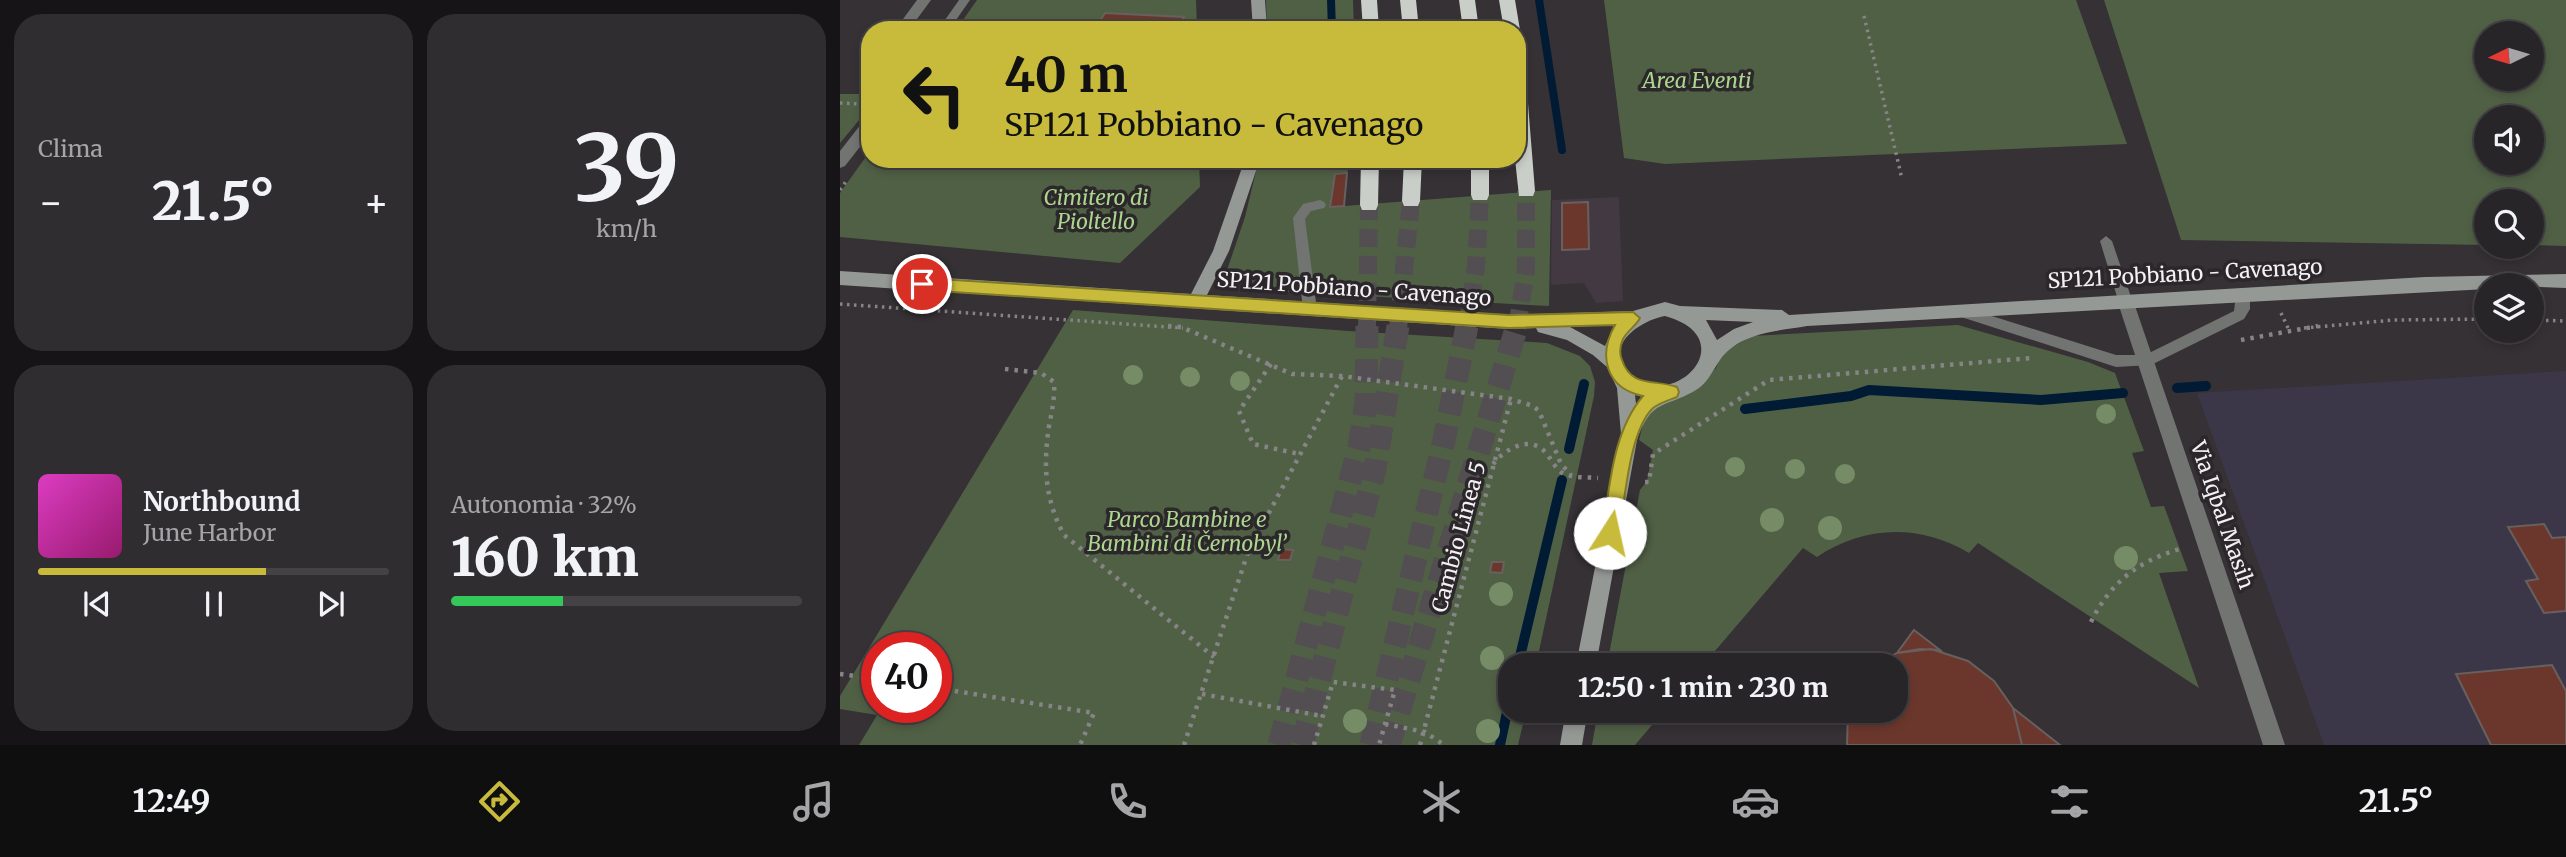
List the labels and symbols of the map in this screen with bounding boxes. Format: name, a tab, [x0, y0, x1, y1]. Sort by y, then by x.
north arrow	[2474, 21, 2544, 91]
park label: Area Eventi	[1641, 67, 1751, 94]
park label: Cimitero di Pioltello	[1043, 184, 1149, 235]
street label: SP121 Pobbiano - Cavenago	[2047, 253, 2323, 294]
pin	[892, 254, 952, 314]
street label: SP121 Pobbiano - Cavenago	[1216, 265, 1492, 312]
street label: Via Iqbal Masih	[2184, 436, 2260, 592]
street label: Cambio Linea 5	[1425, 458, 1492, 615]
position arrow	[1573, 496, 1647, 570]
park label: Parco Bambine e Bambini di Černobyl’	[1087, 506, 1288, 557]
speed limit sign: 40	[861, 632, 952, 723]

